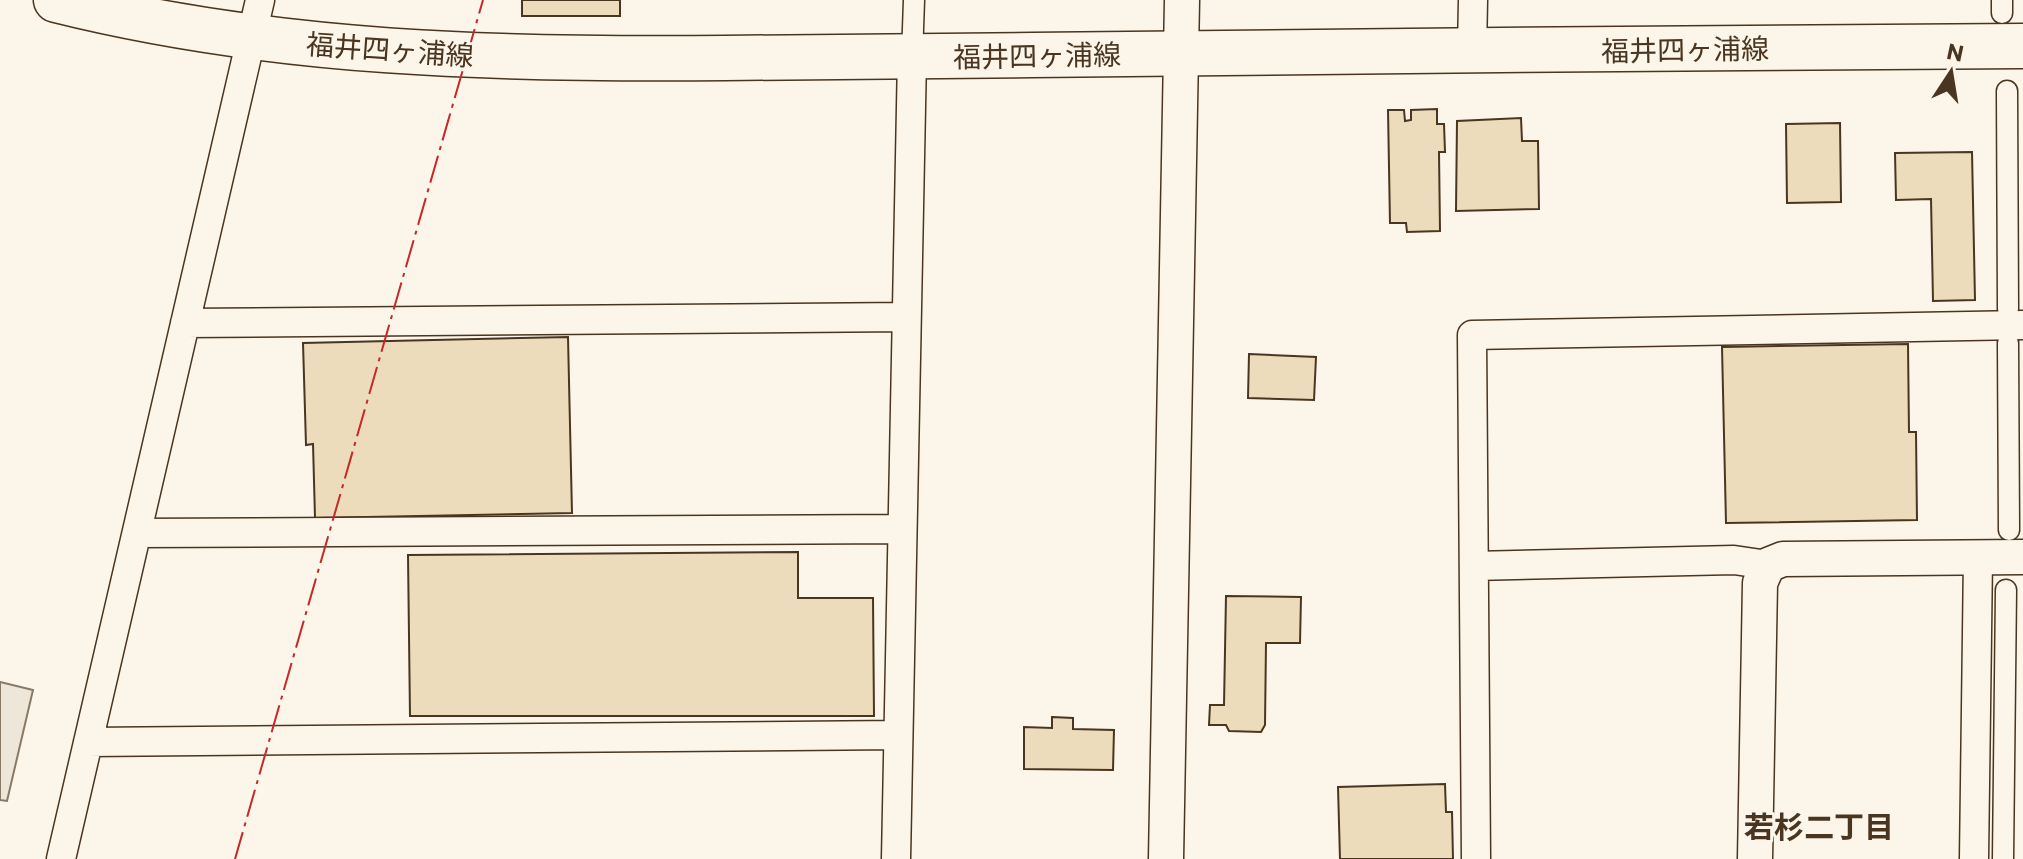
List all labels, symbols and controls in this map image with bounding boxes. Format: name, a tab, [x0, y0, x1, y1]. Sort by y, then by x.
street label: 福井四ヶ浦線	[305, 26, 475, 72]
street label: 福井四ヶ浦線	[1601, 31, 1769, 67]
north arrow	[1911, 32, 1991, 112]
street label: 福井四ヶ浦線	[953, 37, 1121, 73]
text: N	[1944, 37, 1966, 67]
district label: 若杉二丁目	[1744, 807, 1894, 844]

